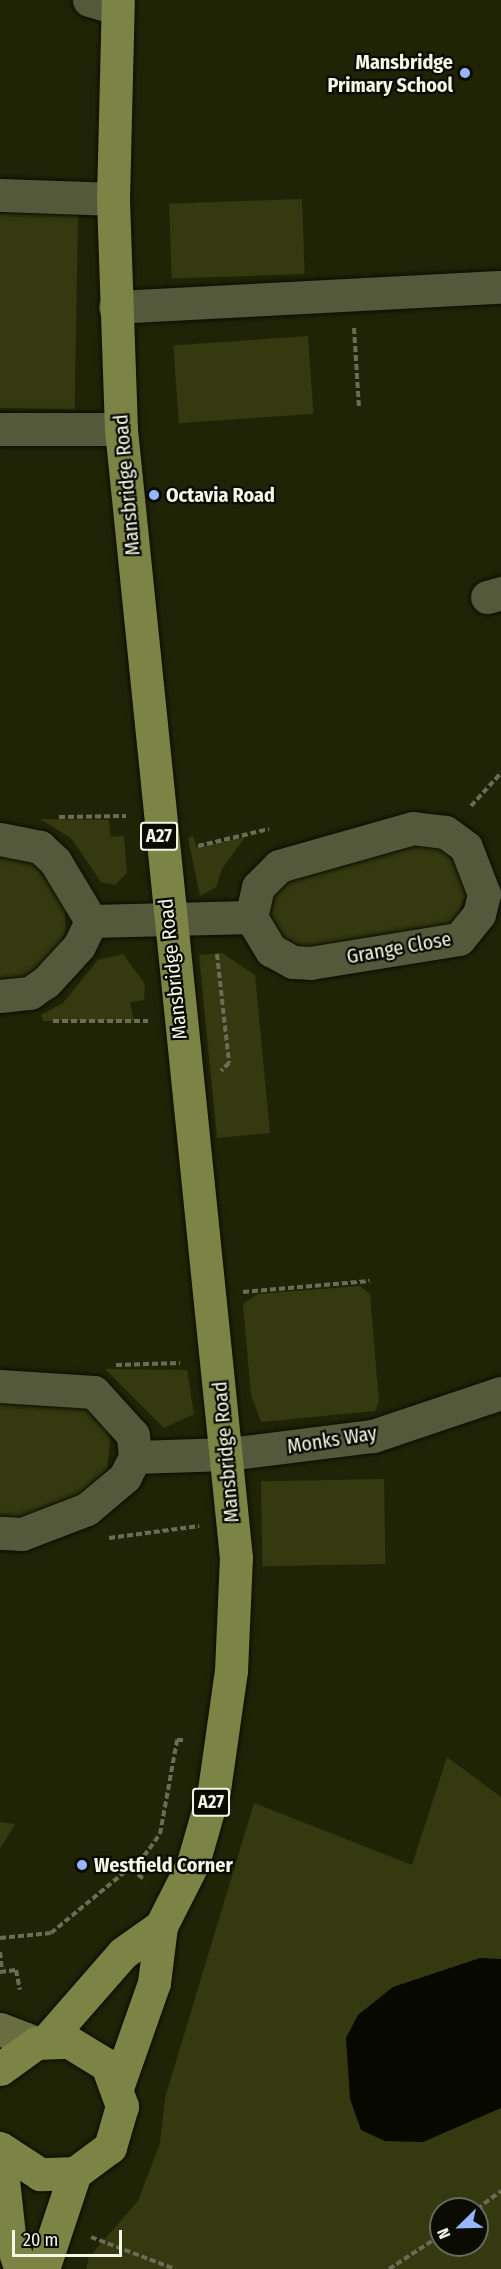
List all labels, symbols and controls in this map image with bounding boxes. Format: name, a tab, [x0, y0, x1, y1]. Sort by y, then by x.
place label: Mansbridge Primary School	[327, 50, 453, 97]
marker: Mansbridge Primary School	[458, 66, 472, 80]
street label: Mansbridge Road	[109, 413, 145, 557]
place label: Octavia Road	[166, 483, 275, 507]
marker: Octavia Road	[147, 488, 161, 502]
road number: A27	[140, 821, 178, 851]
street label: Mansbridge Road	[154, 897, 192, 1041]
street label: Grange Close	[345, 927, 453, 969]
street label: Mansbridge Road	[208, 1380, 244, 1524]
street label: Monks Way	[285, 1421, 379, 1459]
road number: A27	[192, 1787, 230, 1817]
place label: Westfield Corner	[94, 1853, 233, 1877]
marker: Westfield Corner	[75, 1858, 89, 1872]
north arrow	[429, 2197, 489, 2257]
scale bar	[15, 2218, 124, 2256]
text: N	[433, 2225, 454, 2242]
text: 20 m	[23, 2229, 58, 2251]

